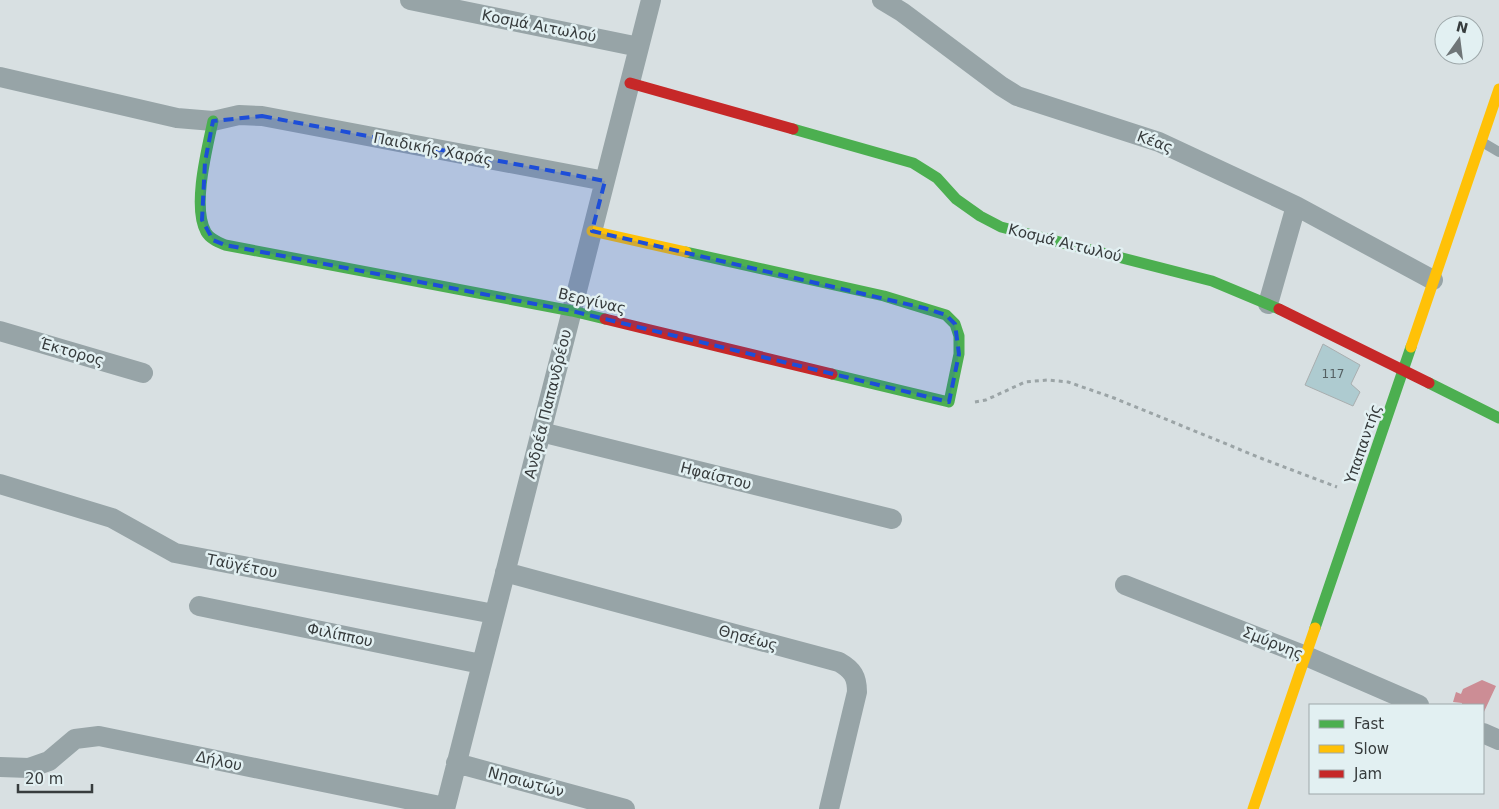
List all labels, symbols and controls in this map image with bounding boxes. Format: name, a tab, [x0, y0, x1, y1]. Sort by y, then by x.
street label: Κοσμά Αιτωλού	[480, 6, 598, 46]
north arrow	[1434, 15, 1484, 65]
text: N	[1455, 18, 1470, 37]
street label: Κέας	[1135, 127, 1175, 157]
street label: Παιδικής Χαράς	[372, 129, 494, 169]
street label: Κοσμά Αιτωλού	[1006, 220, 1124, 266]
street label: Βεργίνας	[556, 284, 628, 318]
street label: Ανδρέα Παπανδρέου	[521, 327, 575, 481]
street label: Έκτορος	[37, 334, 106, 370]
house number: 117	[1322, 367, 1344, 381]
street label: Υπαπαντής	[1341, 402, 1385, 487]
street label: Ηφαίστου	[679, 458, 753, 494]
street label: Ταϋγέτου	[204, 550, 279, 582]
street label: Φιλίππου	[305, 619, 375, 651]
street label: Θησέως	[717, 622, 779, 654]
street label: Σμύρνης	[1240, 623, 1306, 663]
legend	[1309, 704, 1484, 794]
text: Fast	[1354, 715, 1384, 733]
text: Slow	[1354, 740, 1389, 758]
street label: Δήλου	[194, 747, 244, 775]
scale bar	[18, 762, 91, 794]
street label: Νησιωτών	[486, 763, 566, 801]
text: Jam	[1353, 765, 1382, 783]
text: 20 m	[25, 770, 63, 788]

